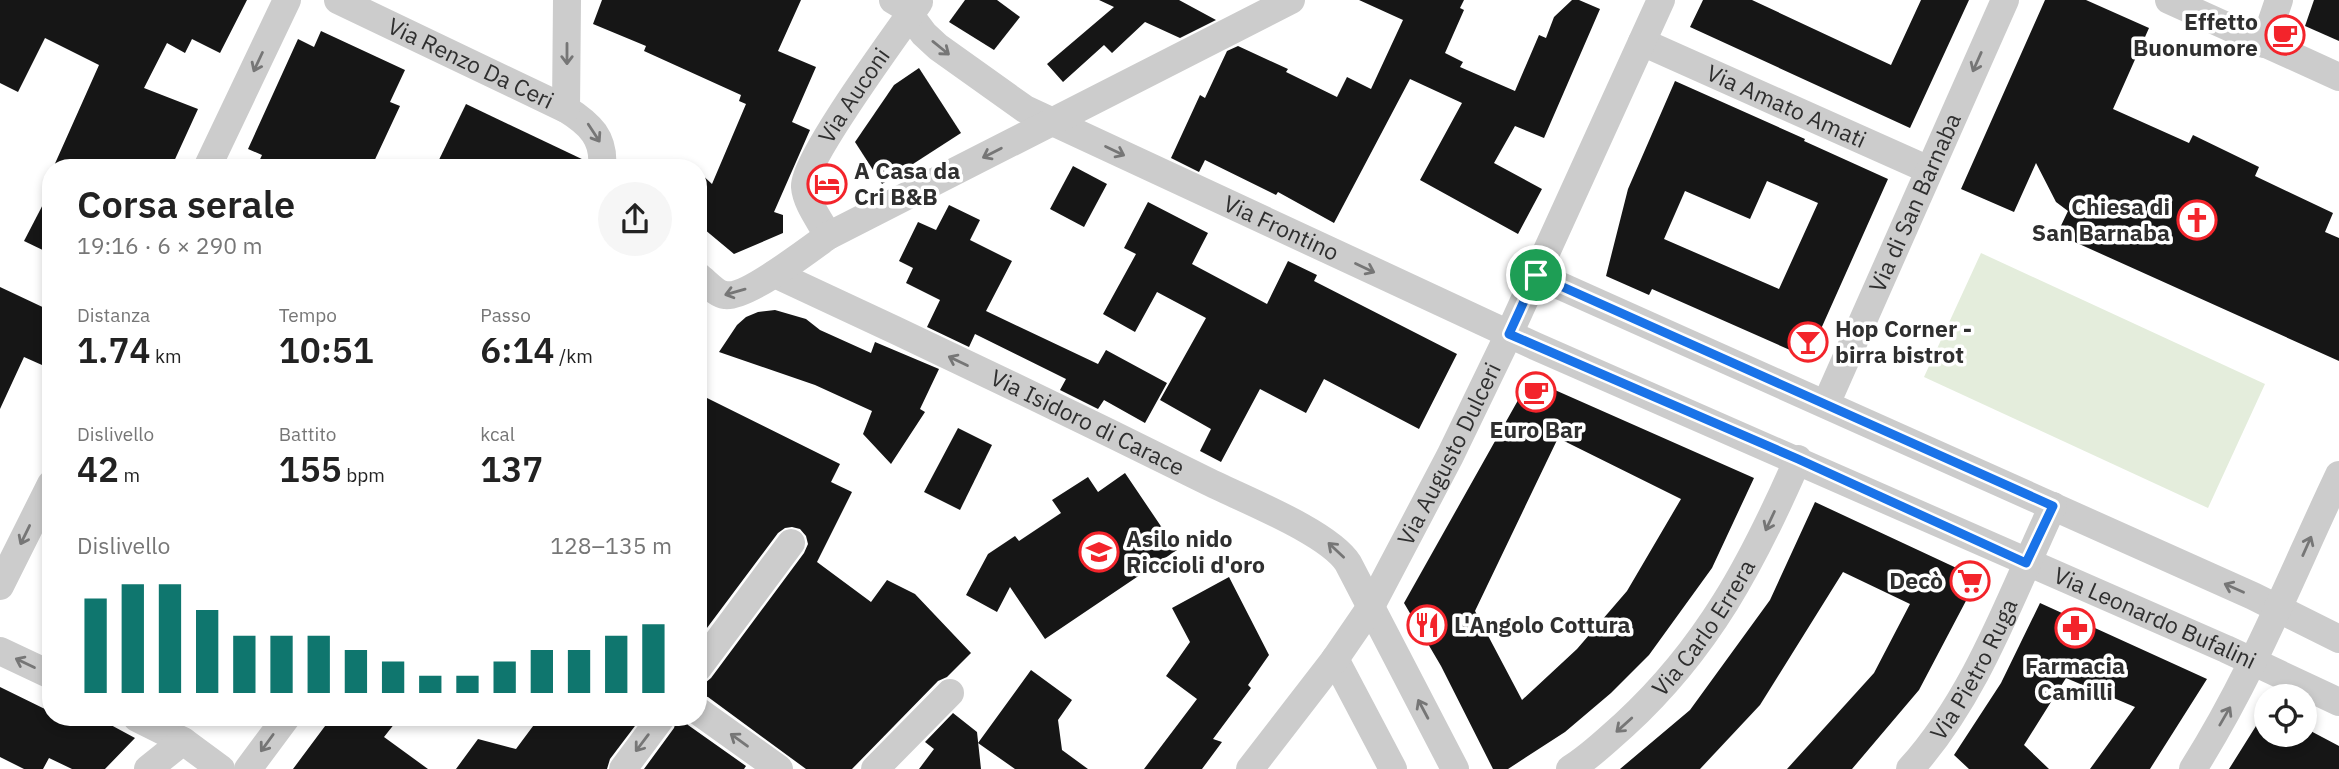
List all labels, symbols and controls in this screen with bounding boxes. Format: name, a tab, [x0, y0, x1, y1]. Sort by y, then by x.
place label: Effetto Buonumore	[2133, 6, 2258, 62]
street label: Via Renzo Da Ceri	[383, 10, 559, 115]
cafe icon: Effetto Buonumore	[2264, 14, 2306, 56]
one-way arrow	[931, 40, 949, 56]
street label: Via Auconi	[811, 41, 896, 148]
one-way arrow	[560, 43, 574, 66]
one-way arrow	[250, 51, 264, 72]
one-way arrow	[1970, 51, 1983, 72]
street label: Via Amato Amati	[1702, 57, 1871, 154]
street label: Via di San Barnaba	[1861, 108, 1967, 297]
one-way arrow	[586, 123, 601, 142]
one-way arrow	[1104, 145, 1125, 158]
one-way arrow	[982, 146, 1003, 160]
place label: A Casa da Cri B&B	[854, 155, 960, 211]
hotel icon: A Casa da Cri B&B	[806, 163, 848, 205]
text: Corsa serale	[77, 179, 295, 228]
button: share	[598, 182, 672, 256]
street label: Via Frontino	[1219, 187, 1344, 267]
place label: Chiesa di San Barnaba	[2032, 191, 2170, 247]
church icon: Chiesa di San Barnaba	[2176, 199, 2218, 241]
text: 19:16 · 6 × 290 m	[77, 230, 263, 260]
pin	[1506, 245, 1566, 305]
icon: arrive	[1517, 256, 1555, 294]
one-way arrow	[1354, 262, 1376, 275]
one-way arrow	[724, 286, 746, 299]
text: Distanza	[77, 303, 150, 327]
text: Tempo	[279, 303, 337, 327]
text: Passo	[480, 303, 531, 327]
place label: Hop Corner - birra bistrot	[1835, 313, 1972, 369]
bar icon: Hop Corner - birra bistrot	[1787, 321, 1829, 363]
text: 1.74	[77, 327, 150, 373]
text: 10:51	[279, 327, 374, 373]
text: 6:14	[480, 327, 555, 373]
text: km	[150, 344, 182, 368]
text: /km	[555, 344, 593, 368]
one-way arrow	[948, 354, 969, 367]
street label: Via Augusto Dulceri	[1390, 357, 1507, 550]
street label: Via Isidoro di Carace	[986, 362, 1190, 482]
cafe icon: Euro Bar	[1515, 371, 1557, 413]
place label: Euro Bar	[1490, 414, 1582, 444]
text: Dislivello	[77, 422, 154, 446]
text: Battito	[279, 422, 336, 446]
text: kcal	[480, 422, 515, 446]
text: 42	[77, 446, 119, 492]
text: 155	[279, 446, 342, 492]
text: 137	[480, 446, 543, 492]
text: m	[119, 463, 140, 487]
text: bpm	[342, 463, 385, 487]
one-way arrow	[1763, 510, 1776, 532]
place label: Asilo nido Riccioli d'oro	[1126, 523, 1265, 579]
one-way arrow	[18, 524, 32, 545]
text: Dislivello	[77, 530, 170, 560]
text: 128–135 m	[550, 530, 672, 560]
school or university icon: Asilo nido Riccioli d'oro	[1078, 531, 1120, 573]
one-way arrow	[2301, 536, 2314, 557]
one-way arrow	[1327, 542, 1345, 558]
street label: Via Carlo Errera	[1645, 554, 1761, 702]
street label: Via Leonardo Bufalini	[2049, 559, 2261, 675]
supermarket icon: Decò	[1949, 560, 1991, 602]
place label: Decò	[1889, 565, 1943, 595]
one-way arrow	[2224, 581, 2245, 594]
street label: Via Pietro Ruga	[1923, 594, 2024, 746]
restaurant icon: L'Angolo Cottura	[1406, 604, 1448, 646]
pharmacy icon: Farmacia Camilli	[2054, 607, 2096, 649]
place label: L'Angolo Cottura	[1454, 609, 1631, 639]
place label: Farmacia Camilli	[2025, 650, 2125, 706]
one-way arrow	[15, 656, 36, 669]
map controls	[2254, 684, 2317, 747]
button: locate	[2254, 684, 2317, 747]
one-way arrow	[1416, 699, 1430, 719]
one-way arrow	[2218, 706, 2232, 726]
one-way arrow	[1616, 716, 1633, 733]
one-way arrow	[260, 733, 274, 752]
one-way arrow	[635, 733, 649, 752]
one-way arrow	[730, 733, 749, 747]

